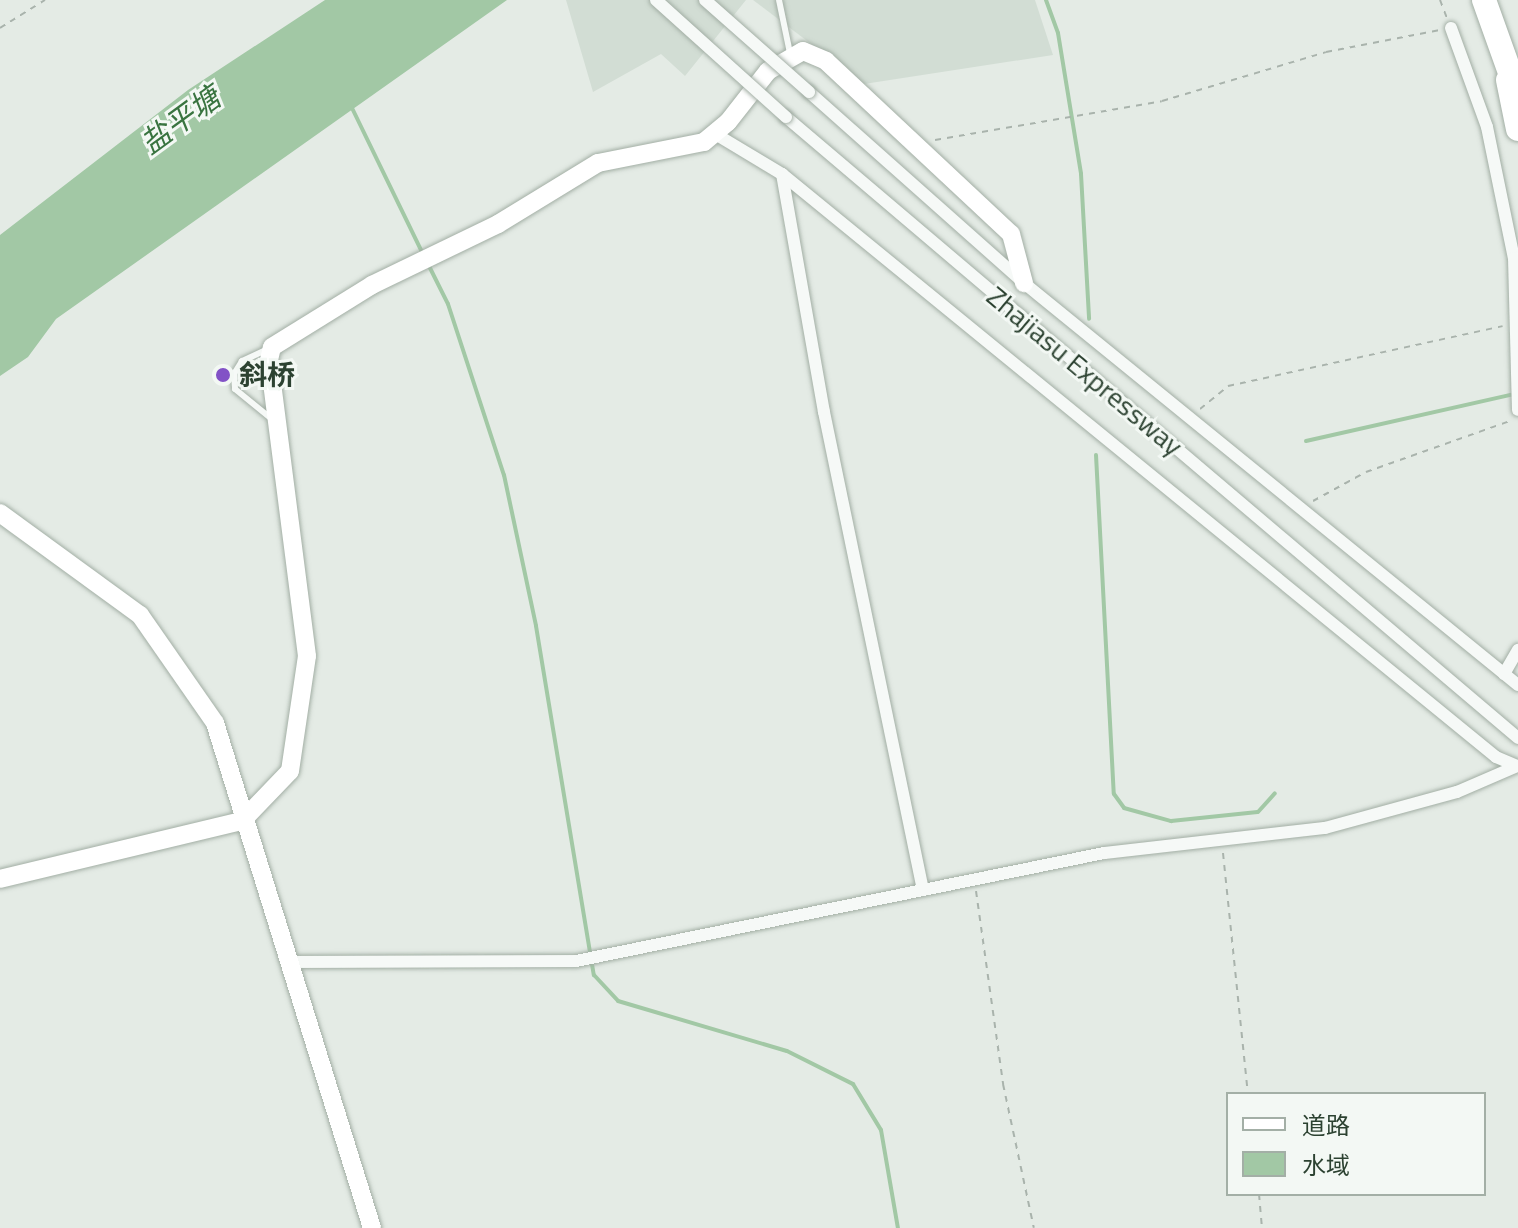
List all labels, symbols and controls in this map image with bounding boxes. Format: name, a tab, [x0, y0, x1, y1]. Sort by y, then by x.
water label: 盐平塘	[133, 79, 227, 161]
street label: Zhajiasu Expressway	[980, 279, 1190, 463]
place label: 斜桥	[239, 358, 295, 392]
marker: 斜桥	[214, 366, 232, 384]
legend	[1226, 1092, 1486, 1196]
text: 道路	[1302, 1107, 1350, 1143]
text: 水域	[1302, 1147, 1350, 1183]

